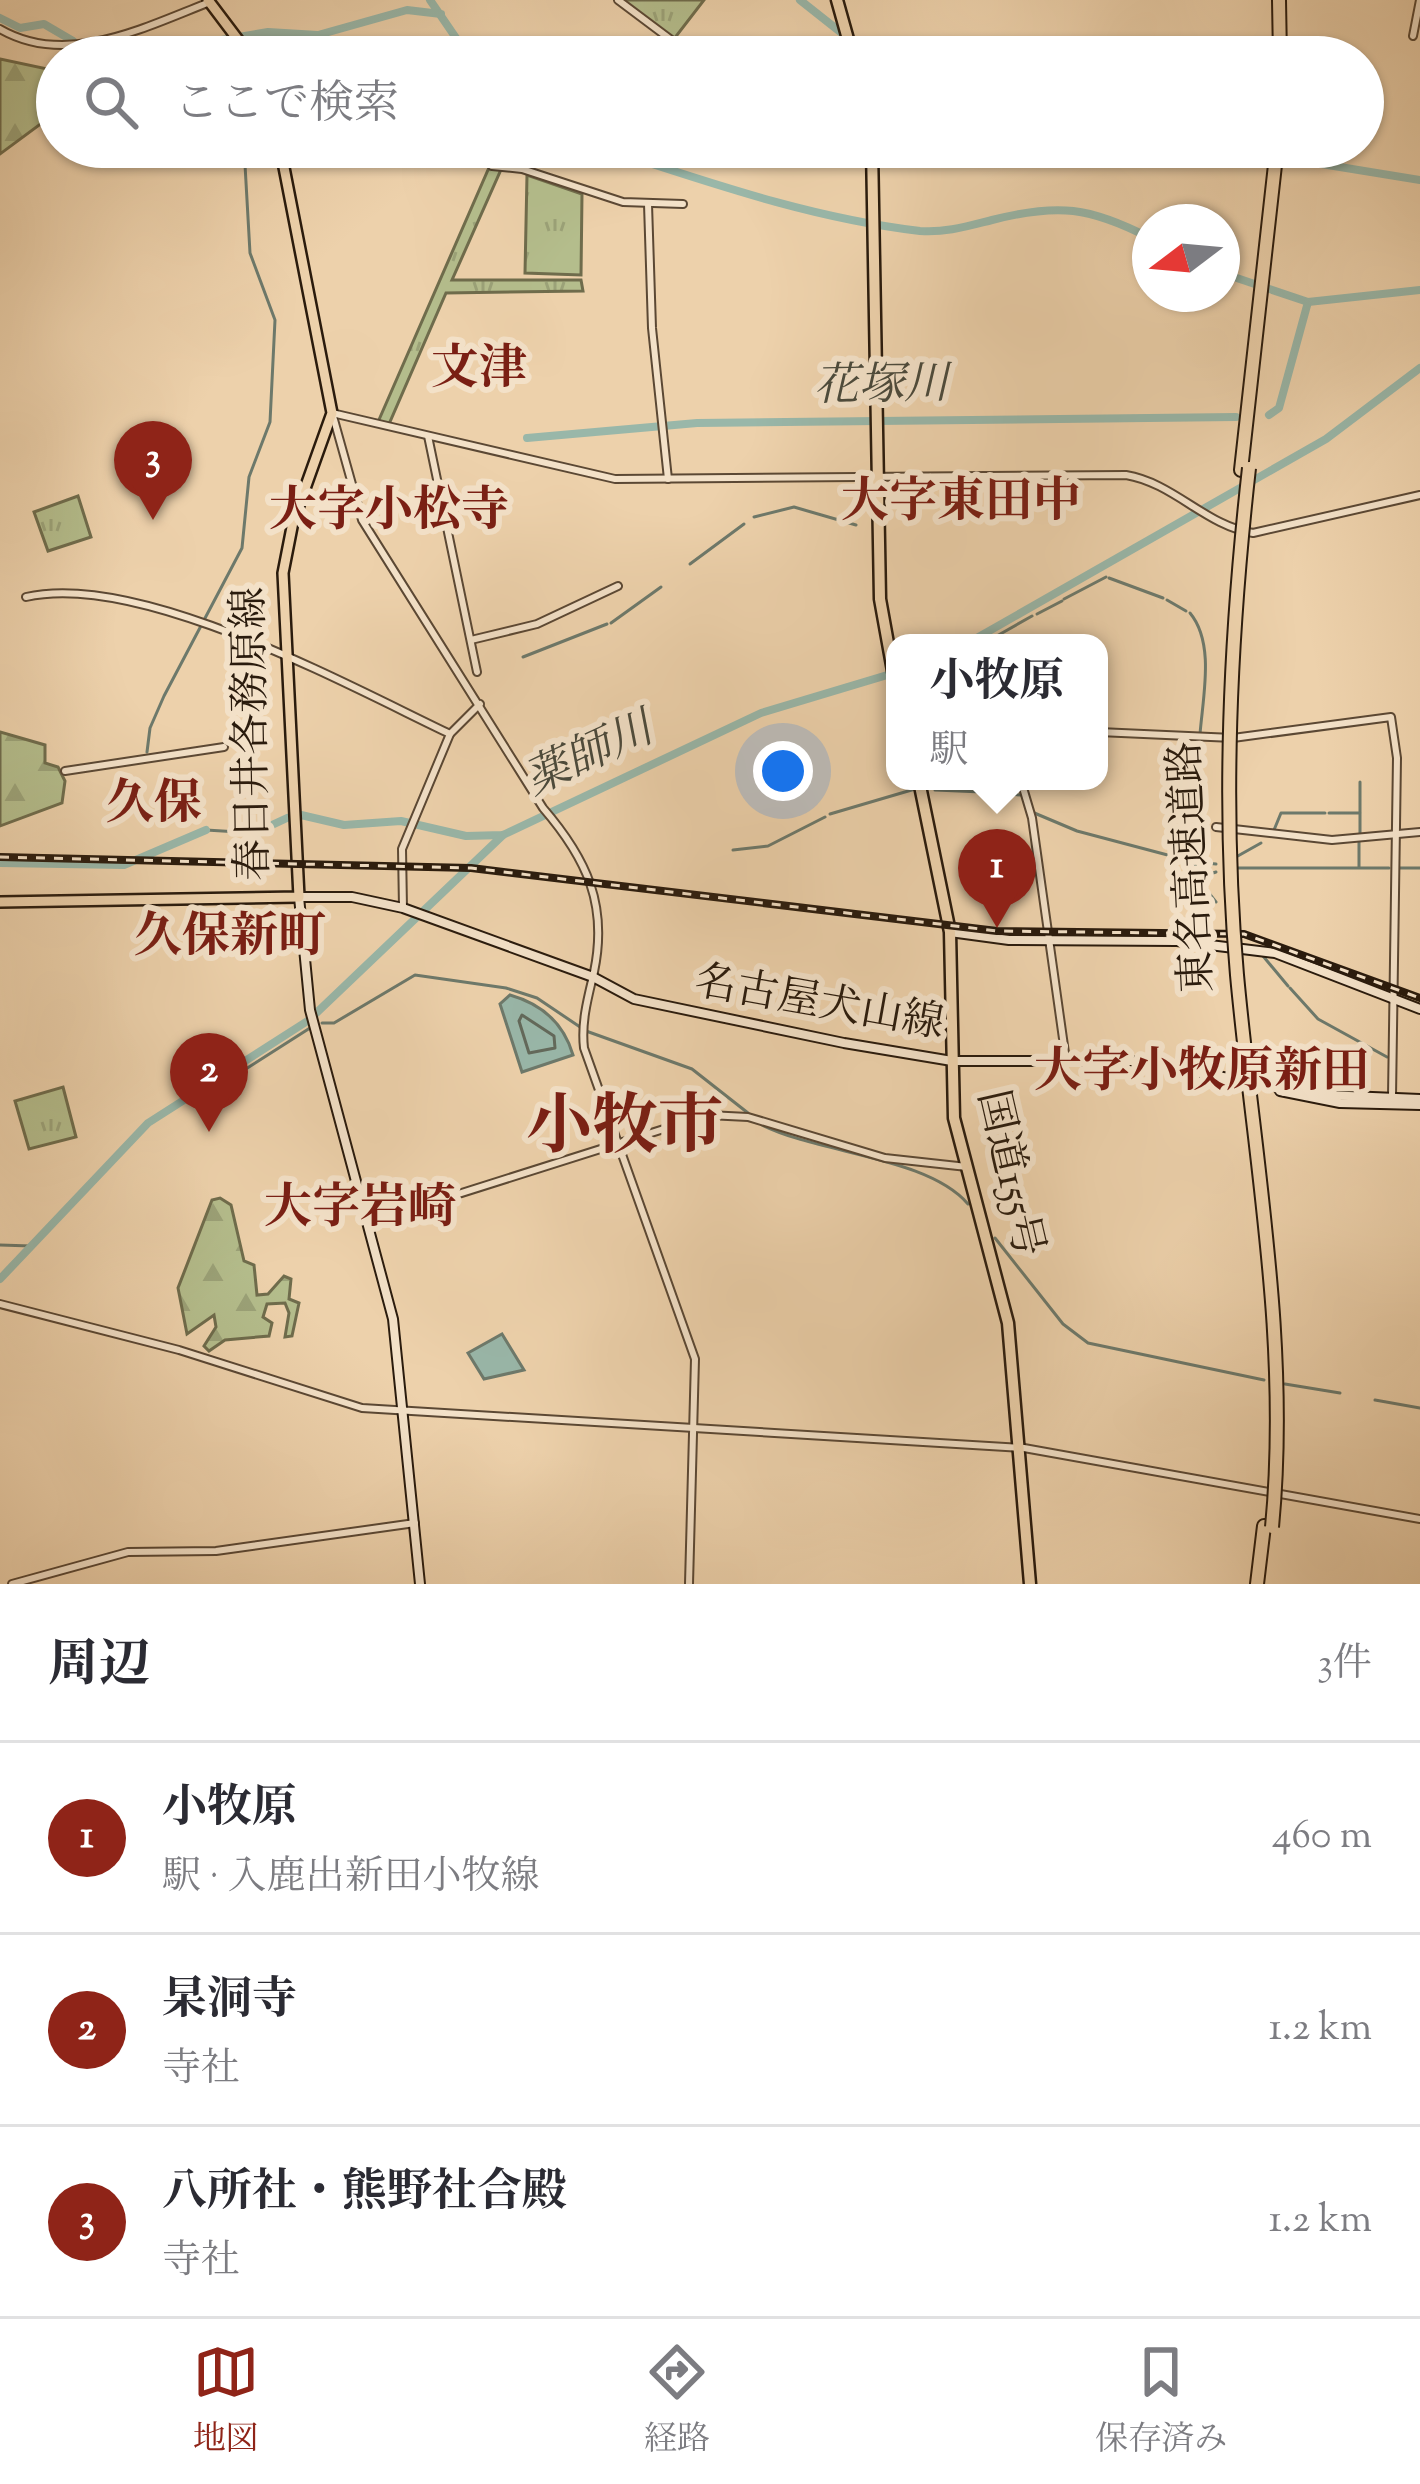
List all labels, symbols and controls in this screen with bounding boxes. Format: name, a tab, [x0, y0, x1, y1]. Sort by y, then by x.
search box	[36, 36, 1384, 168]
icon: search	[78, 69, 144, 135]
text: ここで検索	[174, 74, 399, 139]
north arrow	[1132, 204, 1240, 312]
district label: 文津	[431, 337, 527, 406]
water label: 花塚川	[813, 354, 954, 422]
pin: 3	[114, 421, 192, 520]
district label: 大字東田中	[841, 470, 1081, 539]
district label: 大字小松寺	[269, 479, 509, 548]
street label: 春日井各務原線	[221, 586, 287, 882]
popup	[886, 634, 1108, 790]
text: 小牧原	[929, 652, 1065, 717]
water label: 薬師川	[515, 697, 669, 815]
text: 駅	[929, 725, 969, 781]
street label: 東名高速道路	[1157, 740, 1231, 994]
your location	[753, 741, 813, 801]
district label: 久保	[106, 772, 202, 841]
pin: 1	[958, 829, 1036, 928]
district label: 久保新町	[134, 905, 326, 974]
street label: 名古屋犬山線	[690, 954, 948, 1056]
pin: 2	[170, 1033, 248, 1132]
district label: 大字小牧原新田	[1034, 1040, 1370, 1109]
district label: 小牧市	[526, 1084, 724, 1179]
street label: 国道155号	[960, 1085, 1056, 1263]
district label: 大字岩崎	[264, 1176, 456, 1245]
text: 周辺	[48, 1631, 150, 1704]
text: 3件	[1317, 1638, 1372, 1694]
text: 小牧原	[162, 1778, 297, 1843]
text: 1	[80, 1810, 94, 1866]
text: 460 m	[1272, 1810, 1372, 1866]
text: 駅 · 入鹿出新田小牧線	[162, 1851, 539, 1907]
text: 杲洞寺	[162, 1970, 297, 2035]
text: 2	[78, 2002, 96, 2058]
text: 1.2 km	[1269, 2002, 1372, 2058]
text: 寺社	[162, 2043, 240, 2099]
text: 八所社・熊野社合殿	[162, 2162, 567, 2227]
text: 3	[79, 2194, 95, 2250]
text: 1.2 km	[1269, 2194, 1372, 2250]
text: 寺社	[162, 2235, 240, 2291]
tab: 地図	[193, 2339, 259, 2465]
tab: 経路	[644, 2339, 710, 2465]
tab: 保存済み	[1095, 2339, 1227, 2465]

